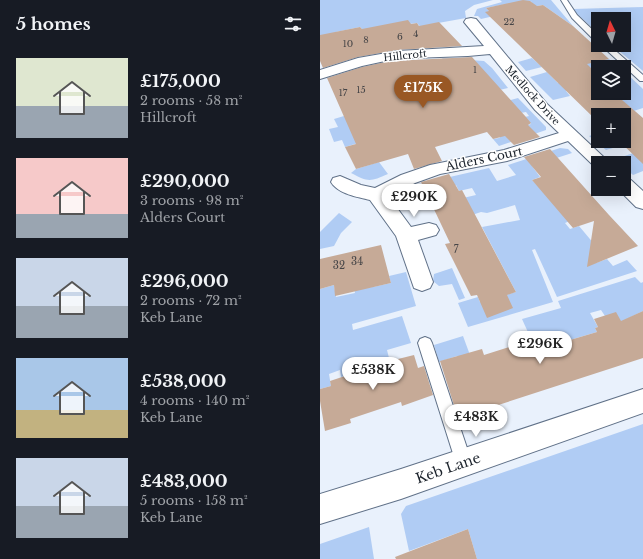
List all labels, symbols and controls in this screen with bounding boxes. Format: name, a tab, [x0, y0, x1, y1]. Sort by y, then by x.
north arrow	[591, 12, 631, 52]
map controls	[591, 12, 631, 196]
icon: filters	[282, 13, 304, 35]
text: 5 homes	[16, 14, 91, 35]
house number: 22	[503, 16, 515, 27]
house number: 4	[413, 28, 419, 39]
house number: 6	[397, 31, 403, 42]
house number: 8	[363, 34, 369, 45]
house number: 10	[343, 38, 353, 49]
street label: Hillcroft	[383, 47, 428, 64]
button: layers	[591, 60, 631, 100]
street label: Medlock Drive	[502, 63, 563, 128]
house number: 1	[473, 64, 477, 75]
text: £175,000	[140, 71, 221, 92]
icon: home	[48, 74, 96, 122]
pin: £175K	[395, 75, 451, 109]
text: £175K	[403, 79, 443, 96]
house number: 15	[356, 84, 366, 95]
house number: 17	[339, 87, 348, 98]
text: 2 rooms · 58 m²	[140, 92, 242, 109]
button: +	[591, 108, 631, 148]
text: Hillcroft	[140, 109, 197, 126]
street label: Alders Court	[443, 143, 524, 174]
button: −	[591, 156, 631, 196]
text: £290,000	[140, 171, 230, 192]
icon: home	[48, 174, 96, 222]
pin: £290K	[386, 184, 442, 218]
text: £290K	[391, 188, 437, 205]
text: 3 rooms · 98 m²	[140, 192, 243, 209]
text: Alders Court	[140, 209, 225, 226]
house number: 7	[453, 243, 459, 256]
house number: 34	[351, 255, 363, 268]
house number: 32	[333, 259, 345, 272]
text: £296,000	[140, 271, 229, 292]
icon: home	[48, 274, 96, 322]
text: 2 rooms · 72 m²	[140, 292, 242, 309]
text: Keb Lane	[140, 309, 203, 326]
pin: £296K	[512, 331, 568, 365]
text: £296K	[517, 335, 563, 352]
pin: £538K	[345, 357, 401, 391]
text: £538K	[351, 361, 395, 378]
text: £538,000	[140, 371, 226, 392]
icon: home	[48, 374, 96, 422]
text: 4 rooms · 140 m²	[140, 392, 250, 409]
pin: £483K	[448, 404, 504, 438]
text: £483K	[453, 408, 499, 425]
text: Keb Lane	[140, 409, 203, 426]
street label: Keb Lane	[413, 449, 483, 487]
text: £483,000	[140, 471, 228, 492]
icon: home	[48, 474, 96, 522]
text: 5 rooms · 158 m²	[140, 492, 248, 509]
text: Keb Lane	[140, 509, 203, 526]

